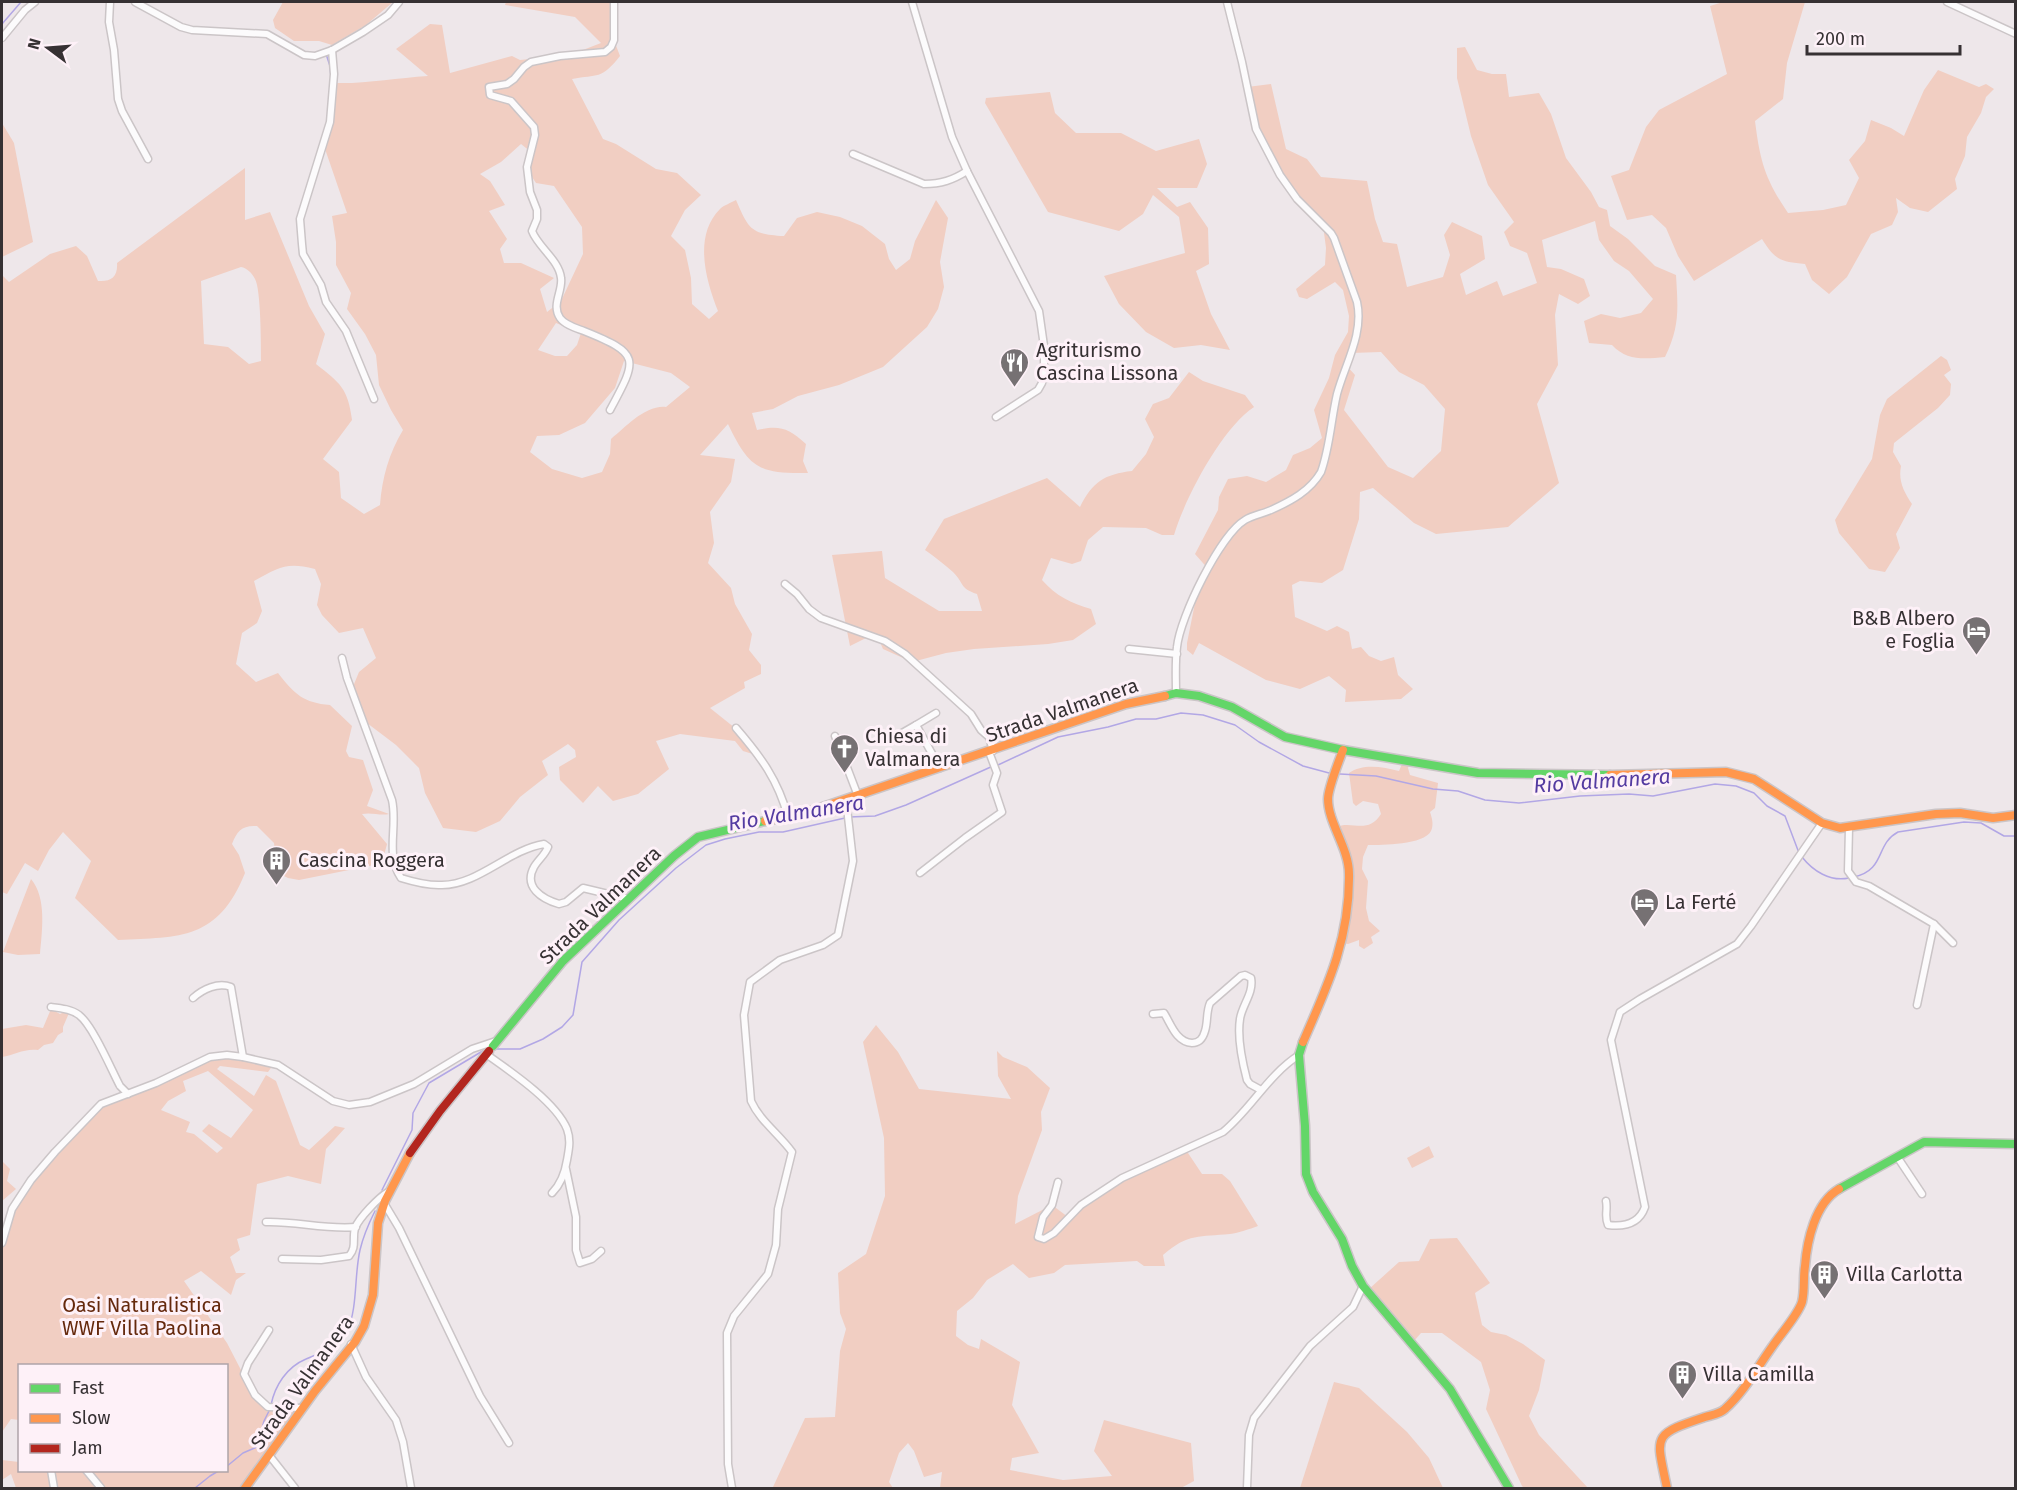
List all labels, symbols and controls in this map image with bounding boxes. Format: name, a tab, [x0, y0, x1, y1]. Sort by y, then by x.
north arrow	[18, 18, 78, 78]
scale bar	[1807, 18, 1960, 56]
text: 200 m	[1816, 28, 1865, 50]
text: N	[23, 36, 45, 52]
place label: Agriturismo Cascina Lissona	[1036, 338, 1178, 385]
restaurant icon: Agriturismo Cascina Lissona	[999, 346, 1031, 388]
place label: B&B Albero e Foglia	[1852, 606, 1955, 653]
hotel icon: B&B Albero e Foglia	[1960, 614, 1992, 656]
street label: Strada Valmanera	[983, 673, 1141, 747]
place label: Chiesa di Valmanera	[865, 724, 960, 771]
church icon: Chiesa di Valmanera	[828, 732, 860, 774]
water label: Rio Valmanera	[1533, 763, 1671, 799]
water label: Rio Valmanera	[726, 789, 866, 837]
street label: Strada Valmanera	[534, 841, 666, 969]
building icon: Cascina Roggera	[261, 844, 293, 886]
place label: Cascina Roggera	[298, 848, 445, 872]
hotel icon: La Ferté	[1628, 886, 1660, 928]
place label: La Ferté	[1665, 890, 1737, 914]
building icon: Villa Carlotta	[1809, 1258, 1841, 1300]
place label: Villa Carlotta	[1846, 1262, 1963, 1286]
park label: Oasi Naturalistica WWF Villa Paolina	[62, 1293, 222, 1340]
street label: Strada Valmanera	[245, 1310, 359, 1454]
building icon: Villa Camilla	[1666, 1358, 1698, 1400]
place label: Villa Camilla	[1703, 1362, 1815, 1386]
legend	[18, 1364, 228, 1472]
text: Fast	[72, 1377, 105, 1399]
text: Slow	[72, 1407, 111, 1429]
text: Jam	[72, 1437, 103, 1459]

